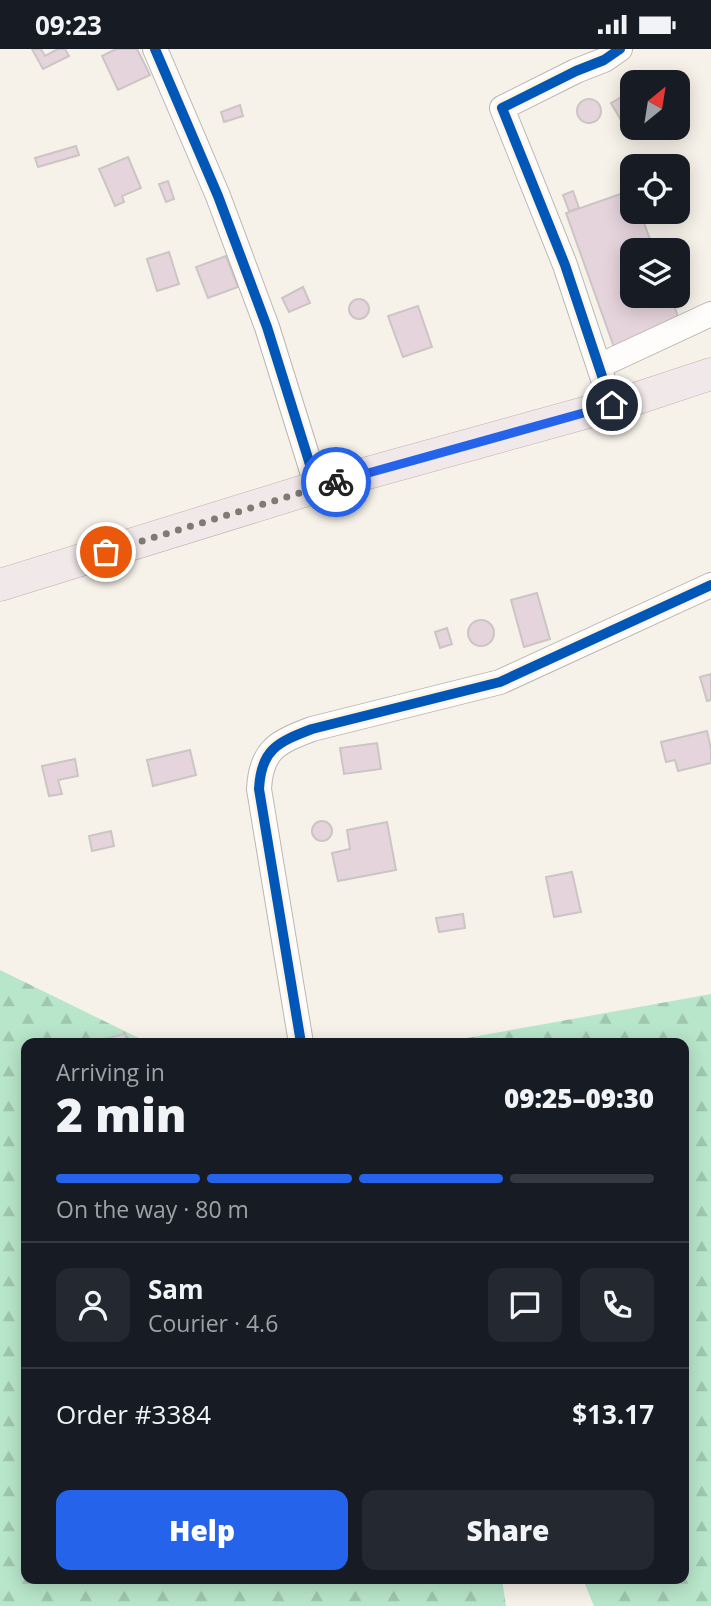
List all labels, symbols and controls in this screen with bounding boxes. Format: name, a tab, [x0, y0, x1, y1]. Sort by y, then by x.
text: 09:23	[35, 7, 102, 43]
north arrow	[620, 70, 690, 140]
map controls	[620, 70, 690, 308]
button: locate	[620, 154, 690, 224]
button: layers	[620, 238, 690, 308]
pin	[582, 375, 642, 435]
icon: home	[593, 386, 631, 424]
courier	[301, 447, 371, 517]
icon: bike	[317, 463, 355, 501]
pin	[76, 522, 136, 582]
icon: bag	[87, 533, 125, 571]
text: Arriving in	[56, 1056, 165, 1088]
text: 09:25–09:30	[504, 1080, 654, 1116]
text: 2 min	[56, 1083, 187, 1145]
text: On the way · 80 m	[56, 1193, 249, 1225]
button: person	[56, 1268, 130, 1342]
button: chat	[488, 1268, 562, 1342]
button: phone	[580, 1268, 654, 1342]
text: Sam	[148, 1271, 204, 1307]
text: Courier · 4.6	[148, 1307, 278, 1339]
text: Order #3384	[56, 1396, 211, 1432]
text: $13.17	[572, 1396, 654, 1432]
button: Help	[56, 1490, 348, 1570]
button: Share	[362, 1490, 654, 1570]

